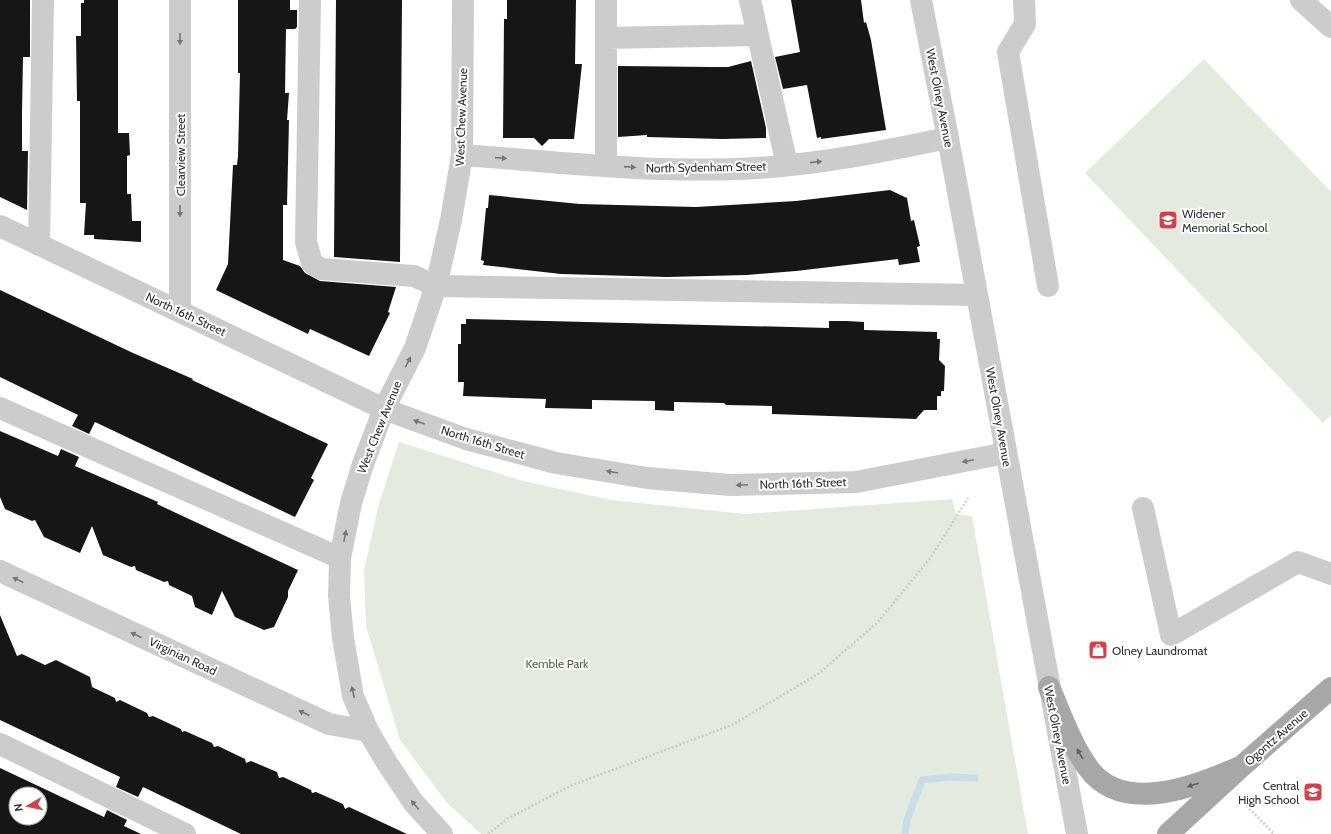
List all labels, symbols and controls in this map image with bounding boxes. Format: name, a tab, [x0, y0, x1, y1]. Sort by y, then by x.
one-way arrow	[177, 33, 183, 46]
street label: West Olney Avenue	[923, 47, 957, 149]
street label: West Chew Avenue	[452, 68, 470, 166]
street label: Clearview Street	[173, 114, 188, 196]
one-way arrow	[495, 154, 507, 161]
street label: North Sydenham Street	[646, 158, 766, 176]
one-way arrow	[810, 158, 822, 165]
one-way arrow	[624, 163, 636, 170]
one-way arrow	[177, 205, 183, 218]
place label: Widener Memorial School	[1182, 206, 1268, 235]
school or university icon: Widener Memorial School	[1157, 209, 1179, 231]
street label: North 16th Street	[144, 289, 228, 339]
one-way arrow	[405, 356, 411, 367]
street label: West Olney Avenue	[983, 366, 1015, 468]
street label: West Chew Avenue	[354, 379, 404, 475]
one-way arrow	[413, 418, 425, 424]
street label: North 16th Street	[439, 422, 527, 462]
one-way arrow	[961, 459, 974, 465]
one-way arrow	[606, 469, 618, 475]
street label: North 16th Street	[759, 474, 847, 492]
one-way arrow	[735, 482, 748, 488]
one-way arrow	[342, 529, 348, 542]
one-way arrow	[12, 577, 24, 583]
one-way arrow	[130, 632, 141, 638]
street label: Virginian Road	[147, 634, 219, 678]
shop icon: Olney Laundromat	[1087, 639, 1109, 661]
place label: Olney Laundromat	[1112, 643, 1207, 658]
park label: Kemble Park	[526, 656, 589, 671]
street label: West Olney Avenue	[1041, 684, 1075, 786]
one-way arrow	[349, 686, 355, 698]
street label: Ogontz Avenue	[1241, 705, 1311, 769]
one-way arrow	[299, 710, 310, 716]
one-way arrow	[1076, 748, 1083, 760]
place label: Central High School	[1238, 778, 1299, 807]
school or university icon: Central High School	[1302, 781, 1324, 803]
one-way arrow	[1186, 782, 1198, 788]
north arrow	[8, 786, 48, 826]
one-way arrow	[411, 800, 420, 810]
text: N	[11, 803, 26, 813]

